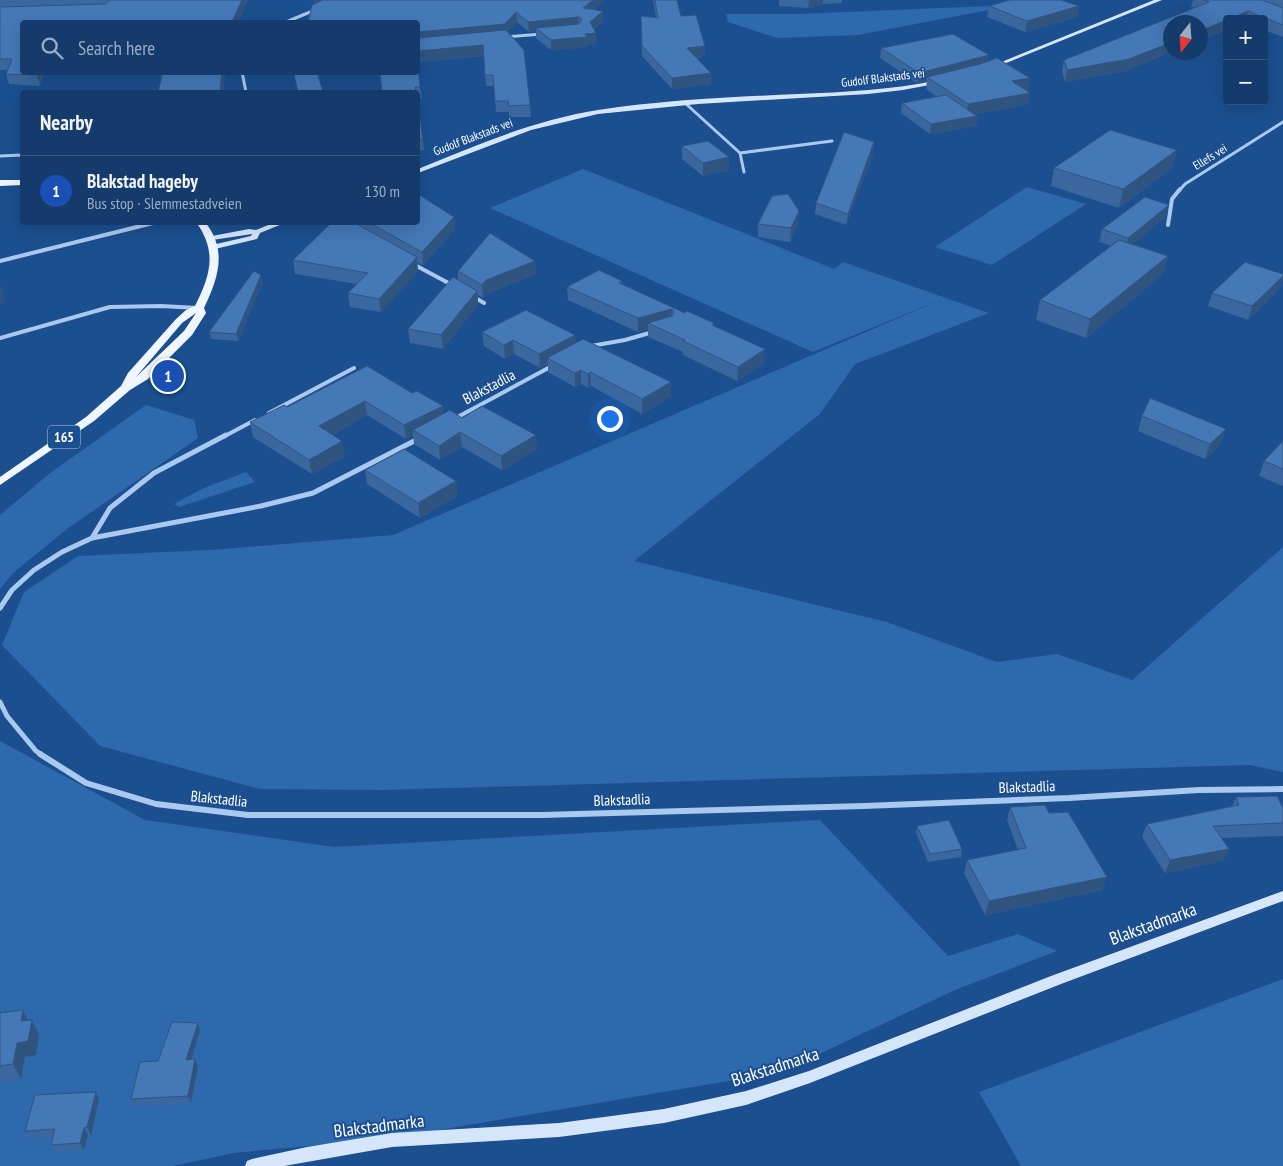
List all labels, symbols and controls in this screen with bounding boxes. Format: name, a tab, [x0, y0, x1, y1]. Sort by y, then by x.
north arrow	[1163, 15, 1208, 60]
map controls	[1223, 15, 1268, 105]
button: +	[1223, 15, 1268, 60]
search box	[20, 20, 420, 75]
icon: search	[38, 34, 66, 62]
text: Search here	[78, 36, 155, 60]
button: −	[1223, 60, 1268, 105]
street label: Gudolf Blakstads vei	[840, 65, 926, 90]
text: Nearby	[40, 109, 93, 136]
street label: Gudolf Blakstads vei	[431, 114, 515, 159]
street label: Ellefs vei	[1190, 140, 1230, 173]
text: Blakstad hageby	[87, 169, 198, 193]
text: 1	[52, 181, 60, 201]
text: 130 m	[365, 181, 400, 201]
text: Bus stop · Slemmestadveien	[87, 193, 242, 213]
pin: 1	[152, 357, 184, 395]
street label: Blakstadlia	[459, 365, 518, 408]
your location	[597, 406, 623, 432]
road number: 165	[48, 426, 80, 448]
street label: Blakstadlia	[998, 776, 1056, 797]
street label: Blakstadlia	[190, 786, 248, 811]
street label: Blakstadlia	[593, 789, 651, 810]
street label: Blakstadmarka	[1106, 897, 1199, 950]
street label: Blakstadmarka	[728, 1042, 822, 1092]
street label: Blakstadmarka	[332, 1109, 425, 1142]

